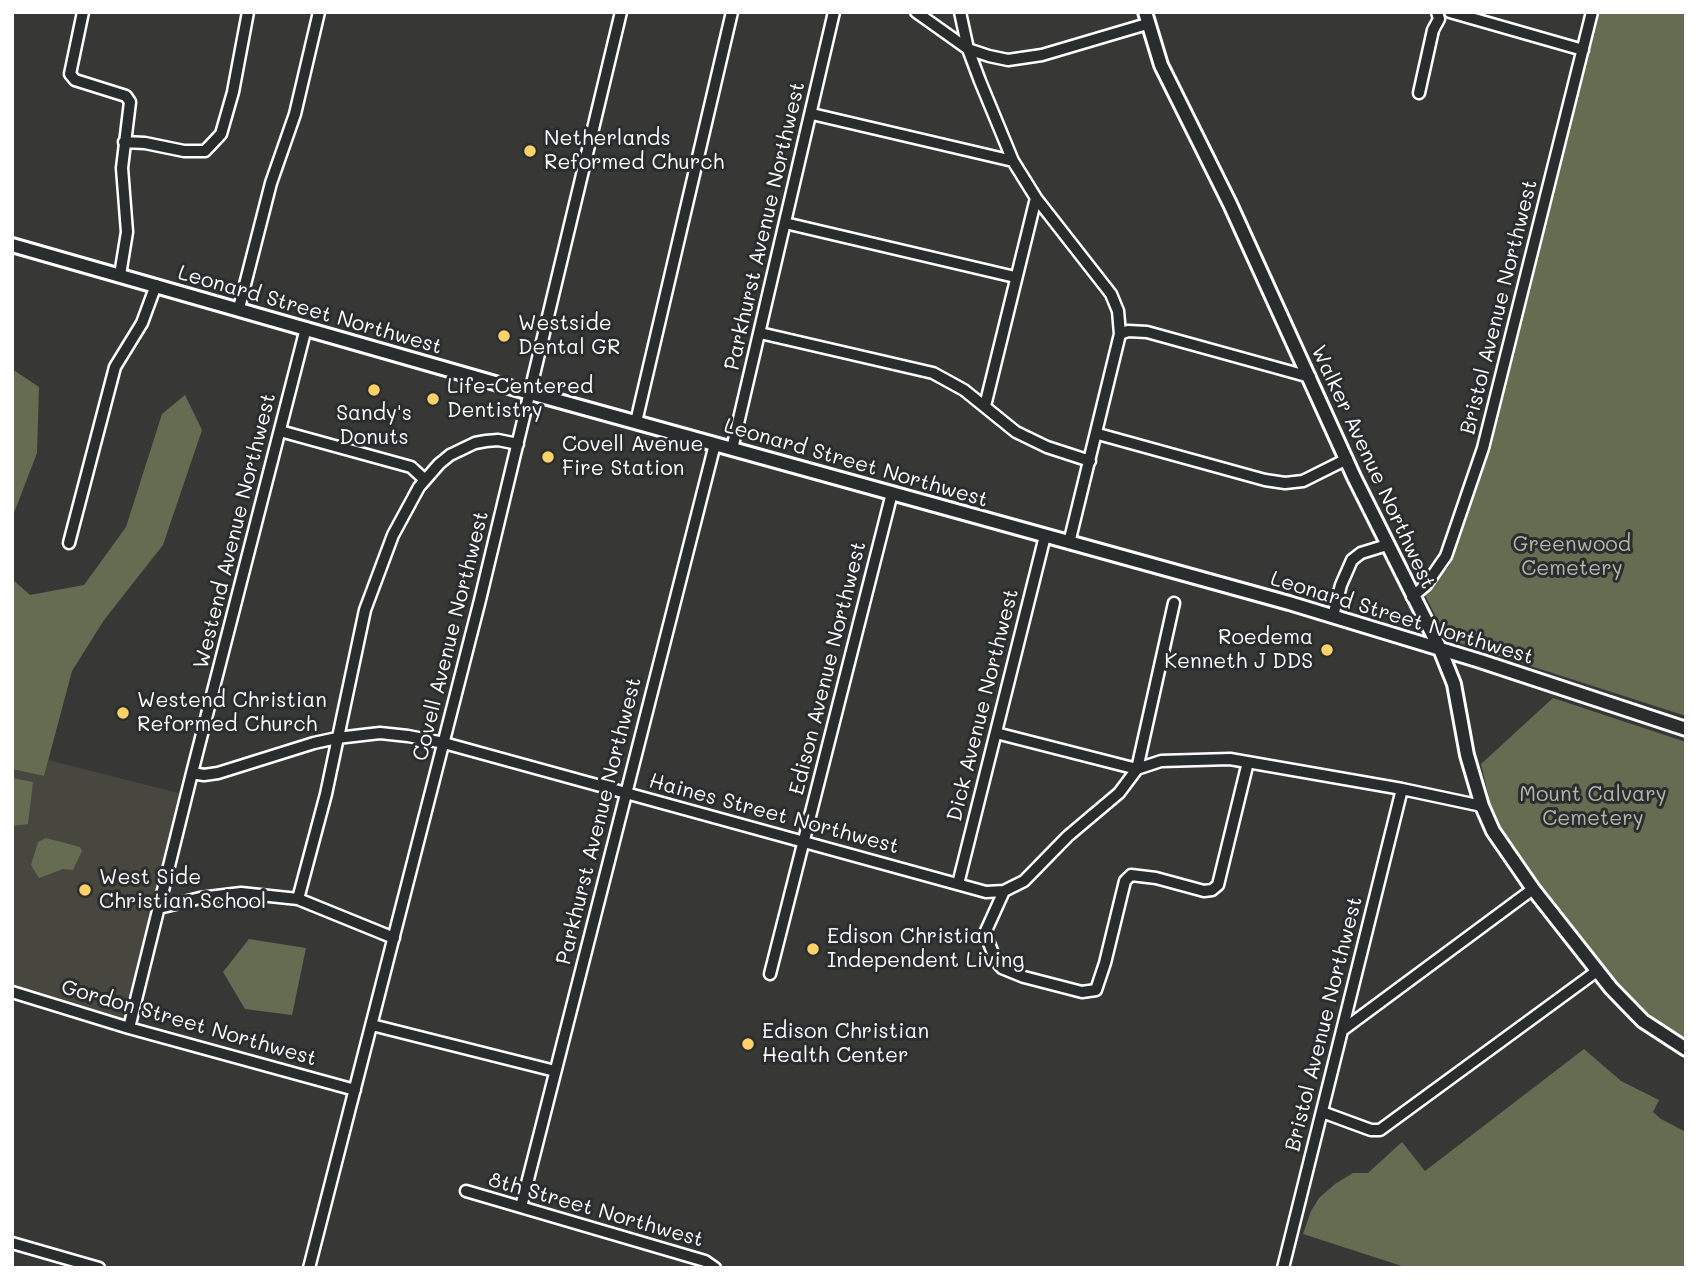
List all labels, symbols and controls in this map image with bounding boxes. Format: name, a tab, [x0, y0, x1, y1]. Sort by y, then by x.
street label: Parkhurst Avenue Northwest	[720, 79, 810, 373]
place label: Netherlands Reformed Church	[544, 126, 724, 176]
marker: Netherlands Reformed Church	[522, 143, 538, 159]
street label: Bristol Avenue Northwest	[1455, 177, 1543, 437]
street label: Leonard Street Northwest	[175, 260, 445, 360]
place label: Westside Dental GR	[518, 311, 620, 361]
marker: Westside Dental GR	[496, 328, 512, 344]
street label: Walker Avenue Northwest	[1305, 341, 1441, 593]
place label: Life-Centered Dentistry	[447, 374, 593, 424]
marker: Sandy's Donuts	[366, 382, 382, 398]
street label: Westend Avenue Northwest	[189, 391, 281, 671]
marker: Life-Centered Dentistry	[425, 391, 441, 407]
place label: Sandy's Donuts	[336, 401, 412, 451]
street label: Leonard Street Northwest	[721, 413, 991, 513]
place label: Covell Avenue Fire Station	[562, 432, 703, 482]
marker: Covell Avenue Fire Station	[540, 449, 556, 465]
street label: Covell Avenue Northwest	[408, 509, 494, 763]
park label: Greenwood Cemetery	[1513, 532, 1631, 582]
street label: Edison Avenue Northwest	[784, 539, 872, 797]
street label: Leonard Street Northwest	[1267, 566, 1537, 670]
street label: Dick Avenue Northwest	[942, 586, 1024, 824]
place label: Roedema Kenneth J DDS	[1164, 625, 1313, 675]
marker: Roedema Kenneth J DDS	[1319, 642, 1335, 658]
street label: Parkhurst Avenue Northwest	[551, 675, 647, 967]
place label: Westend Christian Reformed Church	[137, 688, 327, 738]
marker: Westend Christian Reformed Church	[115, 705, 131, 721]
street label: Haines Street Northwest	[646, 768, 902, 860]
park label: Mount Calvary Cemetery	[1519, 782, 1667, 832]
place label: West Side Christian School	[99, 865, 266, 915]
marker: West Side Christian School	[77, 882, 93, 898]
street label: Bristol Avenue Northwest	[1280, 894, 1368, 1154]
place label: Edison Christian Independent Living	[827, 924, 1024, 974]
marker: Edison Christian Independent Living	[805, 941, 821, 957]
street label: Gordon Street Northwest	[58, 974, 320, 1072]
place label: Edison Christian Health Center	[762, 1019, 929, 1069]
marker: Edison Christian Health Center	[740, 1036, 756, 1052]
street label: 8th Street Northwest	[486, 1167, 706, 1253]

